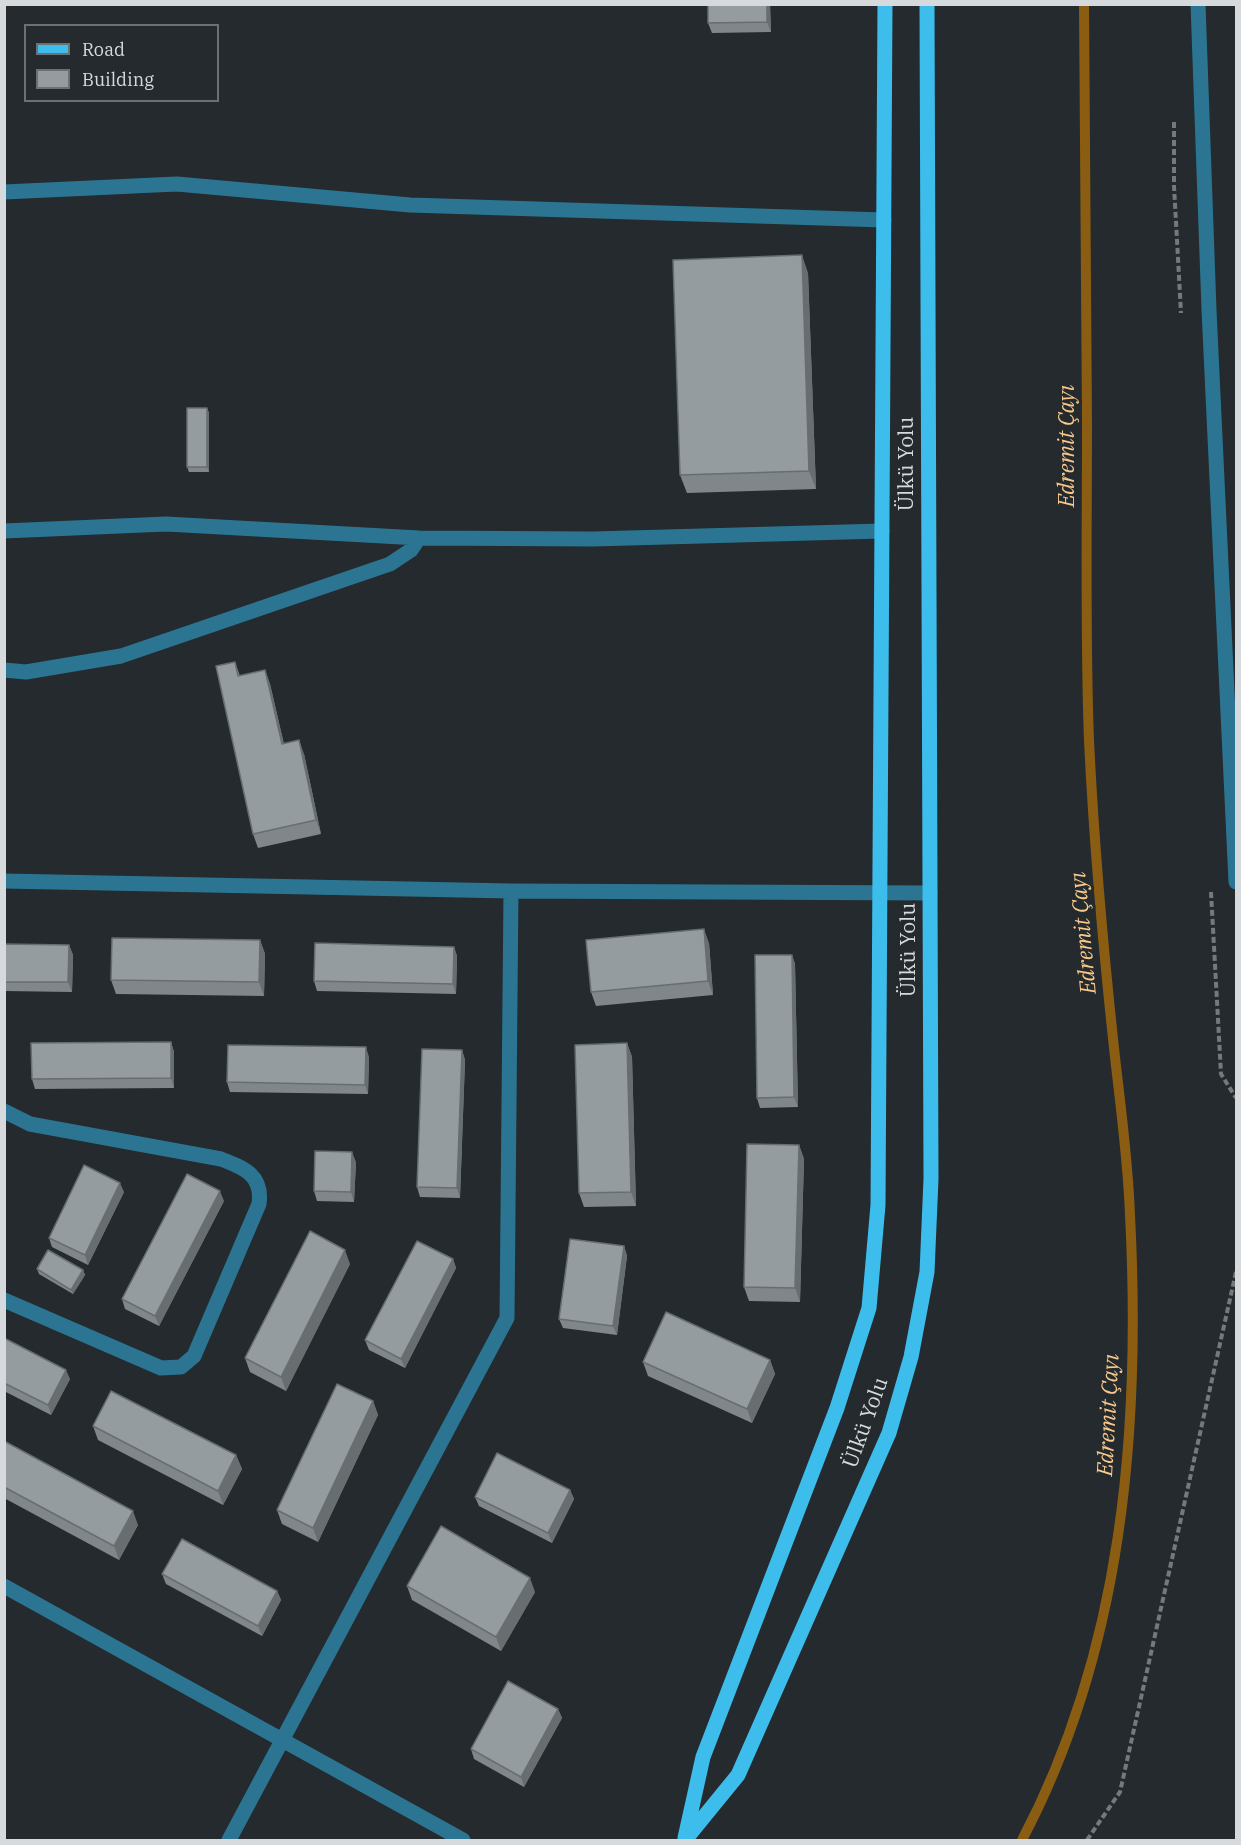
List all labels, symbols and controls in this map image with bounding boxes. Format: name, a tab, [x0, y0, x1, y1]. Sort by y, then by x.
legend	[24, 24, 219, 102]
text: Road	[82, 38, 125, 61]
text: Building	[82, 68, 154, 91]
water label: Edremit Çayı	[1055, 385, 1081, 507]
street label: Ülkü Yolu	[894, 417, 920, 511]
water label: Edremit Çayı	[1066, 871, 1102, 995]
street label: Ülkü Yolu	[896, 903, 922, 997]
water label: Edremit Çayı	[1093, 1353, 1125, 1477]
street label: Ülkü Yolu	[838, 1374, 894, 1472]

